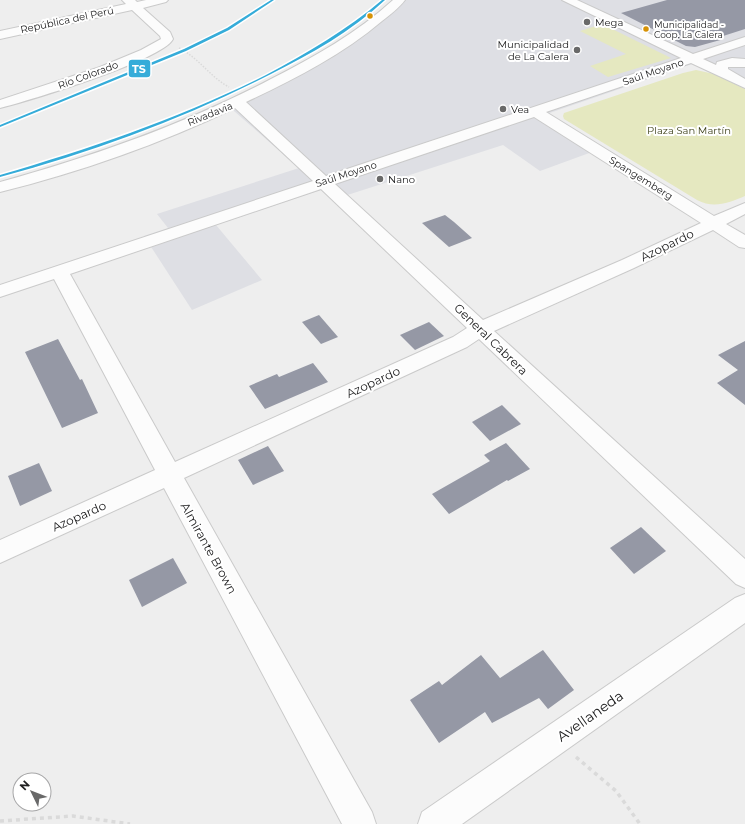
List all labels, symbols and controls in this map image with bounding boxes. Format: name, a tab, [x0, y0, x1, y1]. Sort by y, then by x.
street label: República del Perú	[19, 4, 115, 36]
unlabelled marker	[365, 11, 375, 21]
place label: Mega	[595, 16, 623, 29]
marker: Mega	[582, 17, 592, 27]
place label: Municipalidad - Coop. La Calera	[654, 19, 724, 40]
marker: Municipalidad - Coop. La Calera	[641, 24, 651, 34]
place label: Municipalidad de La Calera	[498, 38, 569, 63]
marker: Municipalidad de La Calera	[572, 45, 582, 55]
street label: Saúl Moyano	[621, 55, 685, 89]
street label: Río Colorado	[56, 58, 120, 92]
line badge: TS	[128, 59, 151, 78]
text: TS	[132, 62, 146, 76]
street label: Rivadavia	[185, 99, 235, 129]
place label: Vea	[511, 103, 529, 116]
marker: Vea	[498, 104, 508, 114]
park label: Plaza San Martín	[647, 124, 731, 137]
street label: Spangemberg	[607, 153, 675, 203]
street label: Saúl Moyano	[314, 158, 378, 190]
place label: Nano	[388, 173, 415, 186]
marker: Nano	[375, 174, 385, 184]
street label: Azopardo	[638, 226, 696, 264]
street label: General Cabrera	[451, 300, 531, 378]
street label: Azopardo	[344, 363, 402, 401]
street label: Azopardo	[50, 497, 108, 535]
street label: Almirante Brown	[178, 500, 240, 596]
street label: Avellaneda	[553, 687, 627, 745]
north arrow	[12, 772, 52, 812]
text: N	[17, 777, 33, 793]

